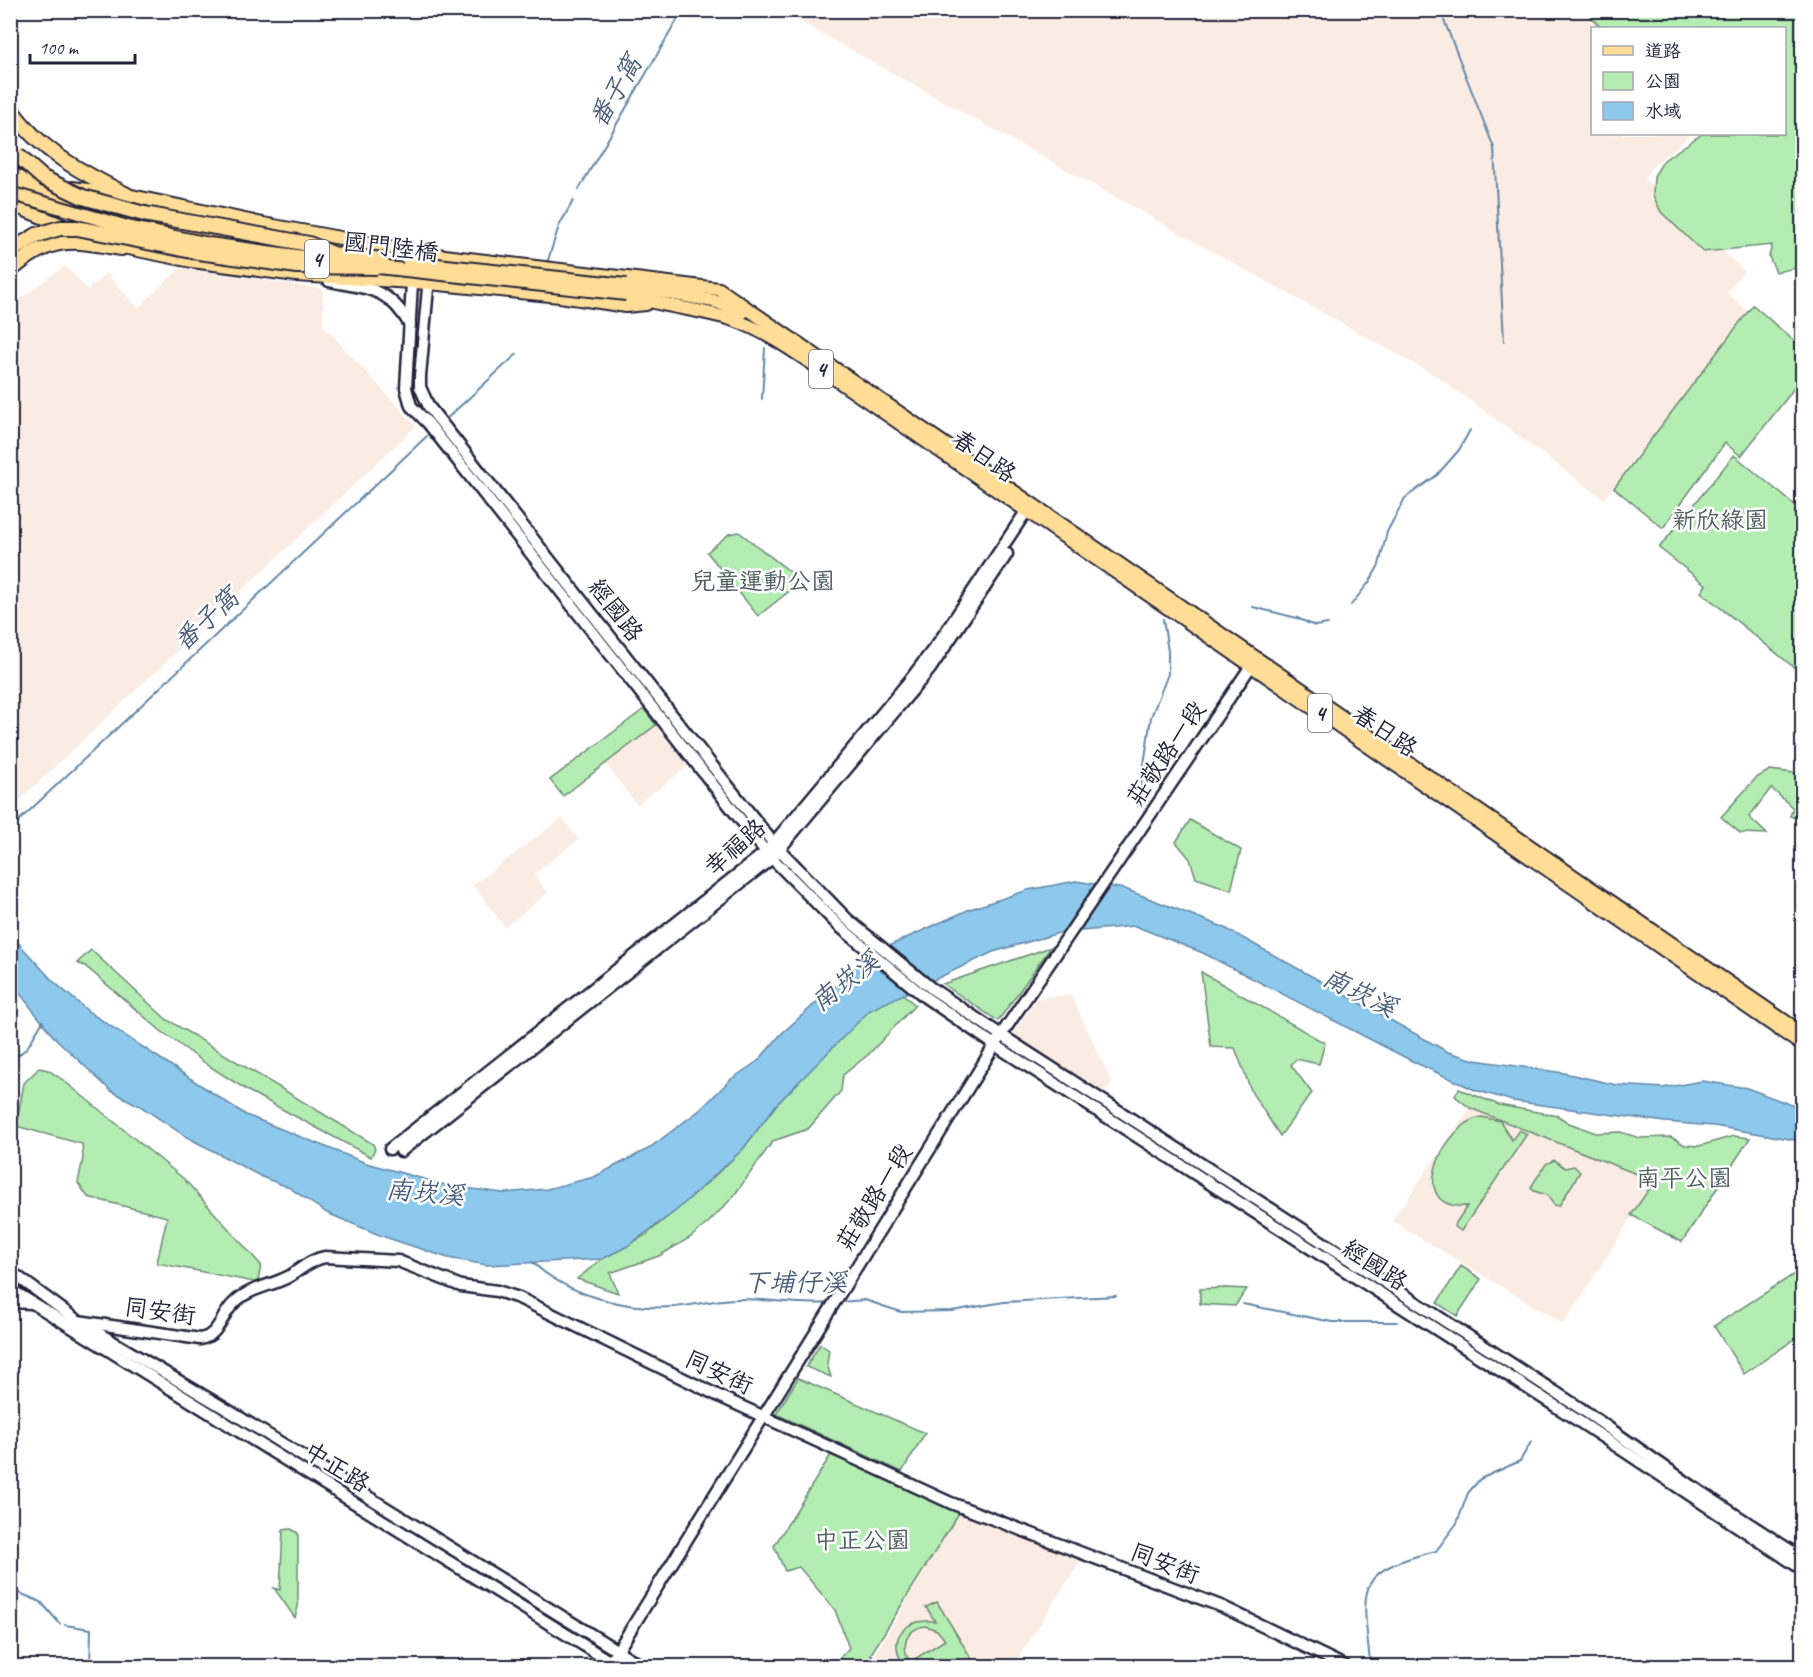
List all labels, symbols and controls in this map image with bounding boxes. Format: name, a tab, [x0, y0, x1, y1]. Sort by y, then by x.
scale bar	[30, 27, 135, 65]
legend	[1591, 27, 1786, 135]
text: 100 m	[39, 37, 80, 59]
text: 道路	[1645, 40, 1681, 62]
water label: 番子窩	[582, 47, 651, 133]
text: 公園	[1645, 70, 1681, 92]
text: 水域	[1645, 100, 1681, 122]
street label: 國門陸橋	[342, 226, 440, 268]
road number: 4	[305, 240, 329, 278]
road number: 4	[809, 350, 833, 388]
street label: 春日路	[946, 423, 1022, 489]
park label: 新欣綠園	[1672, 505, 1768, 535]
park label: 兒童運動公園	[691, 566, 835, 596]
street label: 經國路	[582, 572, 650, 648]
water label: 番子窩	[167, 579, 248, 658]
road number: 4	[1308, 694, 1332, 732]
street label: 莊敬路一段	[1120, 695, 1212, 811]
street label: 春日路	[1347, 698, 1423, 764]
street label: 幸福路	[698, 812, 772, 882]
water label: 南崁溪	[804, 943, 888, 1018]
water label: 南崁溪	[1317, 961, 1404, 1025]
street label: 莊敬路一段	[829, 1138, 919, 1256]
park label: 南平公園	[1636, 1163, 1732, 1193]
water label: 南崁溪	[385, 1173, 467, 1213]
street label: 經國路	[1337, 1233, 1413, 1297]
water label: 下埔仔溪	[743, 1266, 849, 1299]
street label: 同安街	[122, 1291, 198, 1331]
street label: 同安街	[680, 1343, 758, 1401]
street label: 中正路	[299, 1435, 375, 1499]
park label: 中正公園	[814, 1525, 910, 1555]
street label: 同安街	[1126, 1536, 1204, 1590]

